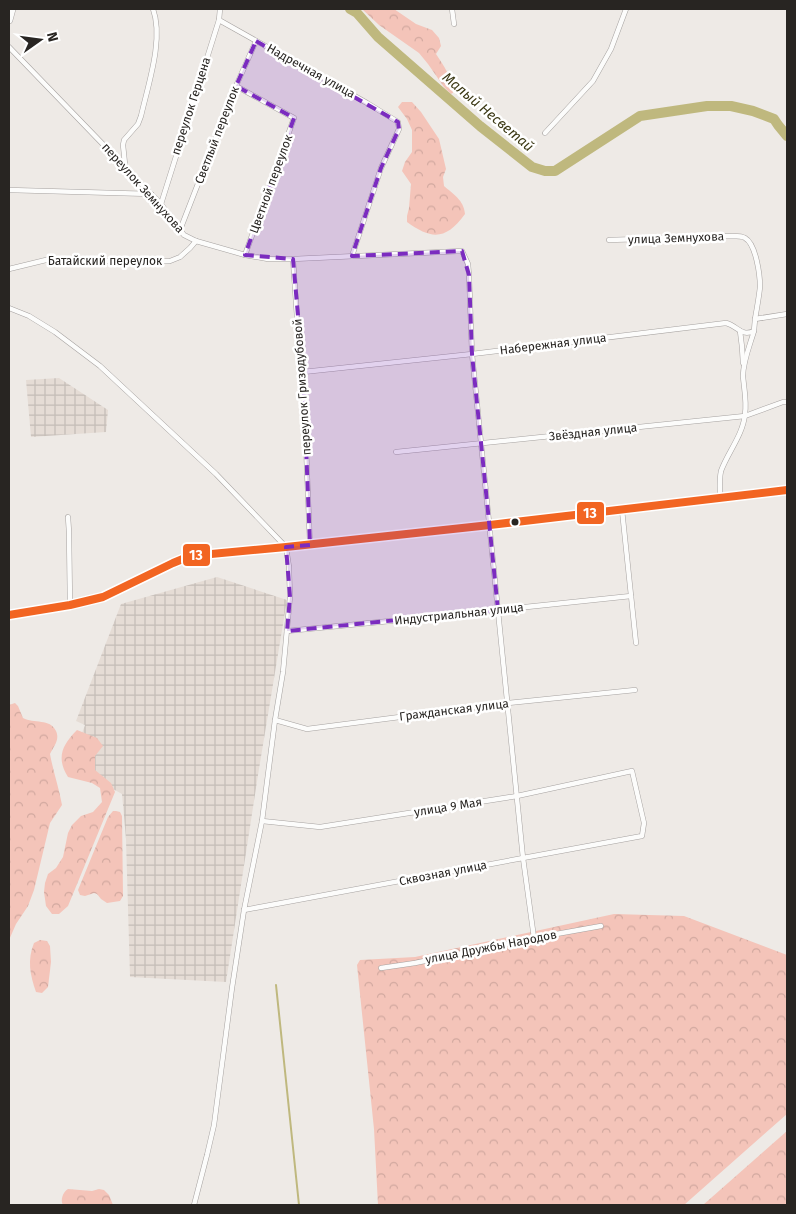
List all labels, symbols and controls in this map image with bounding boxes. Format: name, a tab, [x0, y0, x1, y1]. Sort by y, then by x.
north arrow	[15, 15, 65, 65]
text: N	[43, 30, 62, 44]
street label: Надречная улица	[265, 41, 357, 101]
street label: переулок Герцена	[169, 55, 213, 157]
water label: Малый Несветай	[439, 69, 537, 155]
street label: Светлый переулок	[192, 83, 242, 186]
street label: Цветной переулок	[247, 132, 296, 235]
street label: переулок Земнухова	[99, 140, 187, 236]
street label: улица Земнухова	[628, 229, 724, 247]
street label: Батайский переулок	[48, 254, 163, 268]
street label: переулок Гризодубовой	[290, 318, 314, 456]
street label: Набережная улица	[499, 331, 607, 357]
street label: Звёздная улица	[548, 420, 638, 444]
line badge: 13	[576, 501, 605, 525]
text: 13	[583, 505, 597, 522]
unlabelled marker	[510, 517, 520, 527]
line badge: 13	[182, 543, 211, 567]
text: 13	[189, 547, 203, 564]
street label: Индустриальная улица	[394, 600, 524, 628]
street label: Гражданская улица	[398, 696, 510, 724]
street label: улица 9 Мая	[413, 795, 483, 819]
street label: Сквозная улица	[398, 858, 488, 888]
street label: улица Дружбы Народов	[424, 927, 558, 967]

